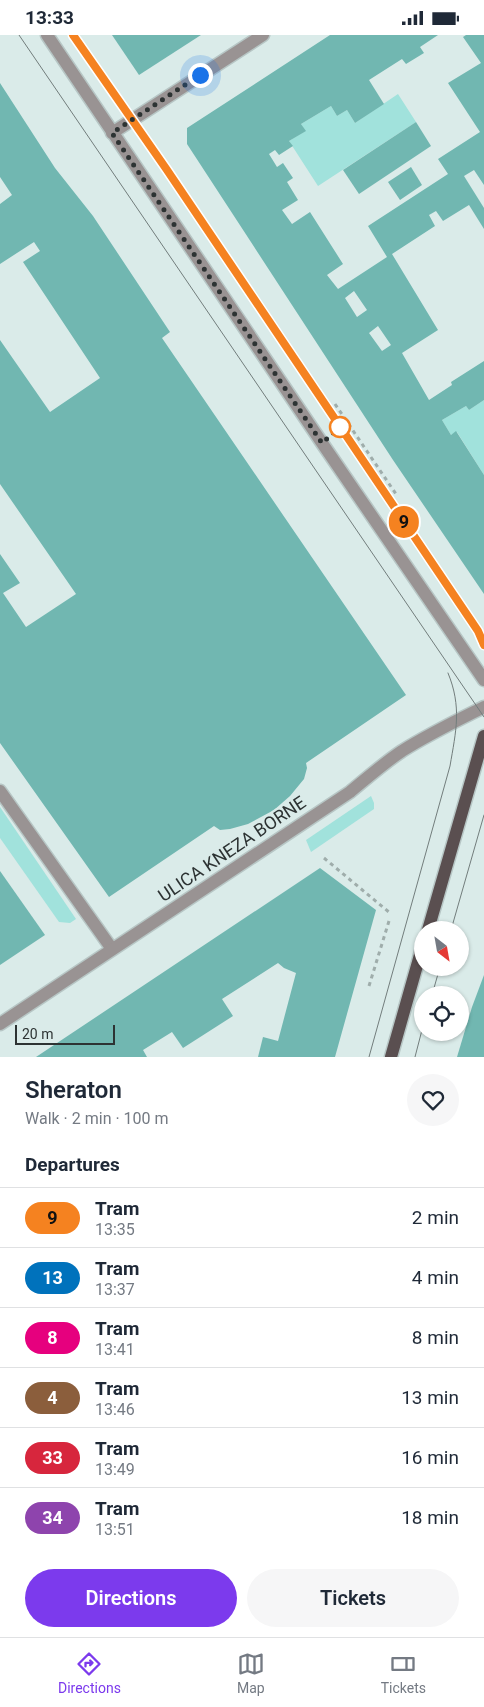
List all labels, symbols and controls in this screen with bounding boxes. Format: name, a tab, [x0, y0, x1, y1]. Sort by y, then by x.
text: 13:33	[25, 6, 74, 29]
your location	[188, 63, 213, 88]
unlabelled marker	[329, 416, 351, 438]
line badge: 9	[388, 506, 420, 538]
text: 9	[399, 511, 409, 532]
street label: ULICA KNEZA BORNE	[154, 791, 309, 906]
north arrow	[414, 921, 469, 976]
map controls	[414, 921, 469, 1041]
button: locate	[414, 986, 469, 1041]
scale bar	[15, 1022, 115, 1045]
text: 20 m	[22, 1026, 54, 1042]
button: heart	[407, 1074, 459, 1126]
text: Sheraton	[25, 1076, 122, 1104]
text: Walk · 2 min · 100 m	[25, 1109, 169, 1128]
text: Departures	[25, 1153, 120, 1176]
text: Tram	[95, 1197, 139, 1220]
text: 2 min	[412, 1206, 459, 1229]
text: 9	[47, 1207, 58, 1228]
text: 13:35	[95, 1220, 135, 1239]
text: Tram	[95, 1257, 139, 1280]
text: 4 min	[412, 1266, 459, 1289]
text: 13	[42, 1267, 63, 1288]
text: 13:37	[95, 1280, 135, 1299]
text: Tram	[95, 1317, 139, 1340]
text: 8 min	[412, 1326, 459, 1349]
text: 8	[47, 1327, 58, 1348]
text: 13:41	[95, 1340, 135, 1359]
text: Tram	[95, 1377, 139, 1400]
text: 13 min	[401, 1386, 459, 1409]
text: 4	[47, 1387, 58, 1408]
text: 13:46	[95, 1400, 135, 1419]
text: Tram	[95, 1437, 139, 1460]
text: 16 min	[401, 1446, 459, 1469]
text: 33	[42, 1447, 63, 1468]
text: 13:49	[95, 1460, 135, 1479]
text: Tram	[95, 1497, 139, 1520]
text: 18 min	[401, 1506, 459, 1529]
text: 34	[42, 1507, 63, 1528]
text: 13:51	[95, 1520, 135, 1539]
button: Directions	[25, 1569, 237, 1627]
button: Tickets	[247, 1569, 459, 1627]
tab: Directions	[58, 1650, 121, 1696]
tab: Map	[237, 1650, 265, 1696]
tab: Tickets	[381, 1650, 426, 1696]

